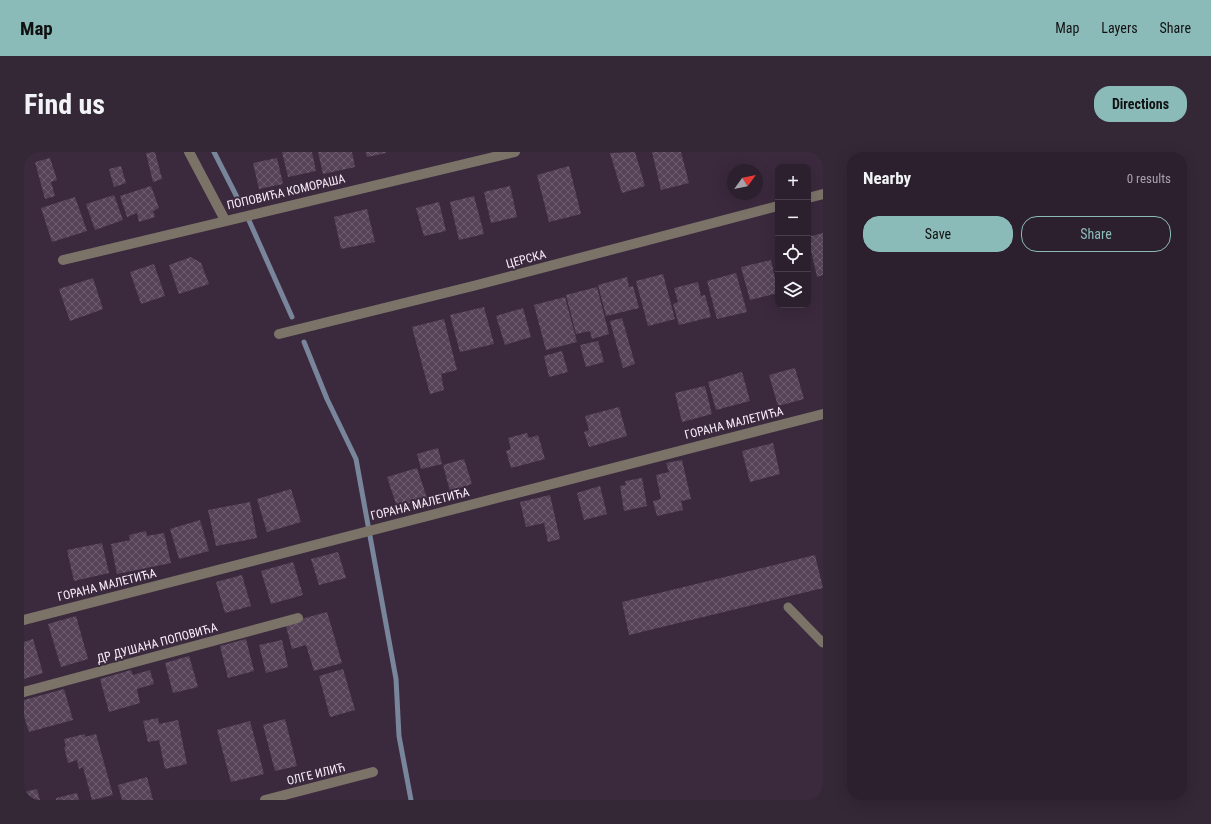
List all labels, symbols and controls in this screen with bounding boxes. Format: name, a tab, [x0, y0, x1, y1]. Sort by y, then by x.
text: Map	[20, 17, 53, 40]
text: Map	[1055, 20, 1079, 36]
text: Layers	[1101, 20, 1138, 36]
text: Share	[1160, 20, 1191, 36]
button: Directions	[1094, 86, 1187, 122]
text: Find us	[24, 88, 105, 121]
north arrow	[727, 164, 763, 200]
map controls	[775, 164, 811, 308]
button: +	[775, 164, 811, 200]
text: Nearby	[863, 168, 911, 188]
text: 0 results	[1127, 171, 1171, 186]
street label: ПОПОВИЋА КОМОРАША	[226, 172, 347, 212]
button: −	[775, 200, 811, 236]
button: Save	[863, 216, 1013, 252]
button: Share	[1021, 216, 1171, 252]
button: locate	[775, 236, 811, 272]
street label: ЦЕРСКА	[505, 247, 548, 271]
button: layers	[775, 272, 811, 308]
street label: ГОРАНА МАЛЕТИЋА	[683, 404, 785, 442]
street label: ГОРАНА МАЛЕТИЋА	[369, 485, 471, 523]
street label: ГОРАНА МАЛЕТИЋА	[56, 566, 158, 604]
street label: ДР ДУШАНА ПОПОВИЋА	[95, 620, 219, 666]
street label: ОЛГЕ ИЛИЋ	[285, 760, 347, 788]

